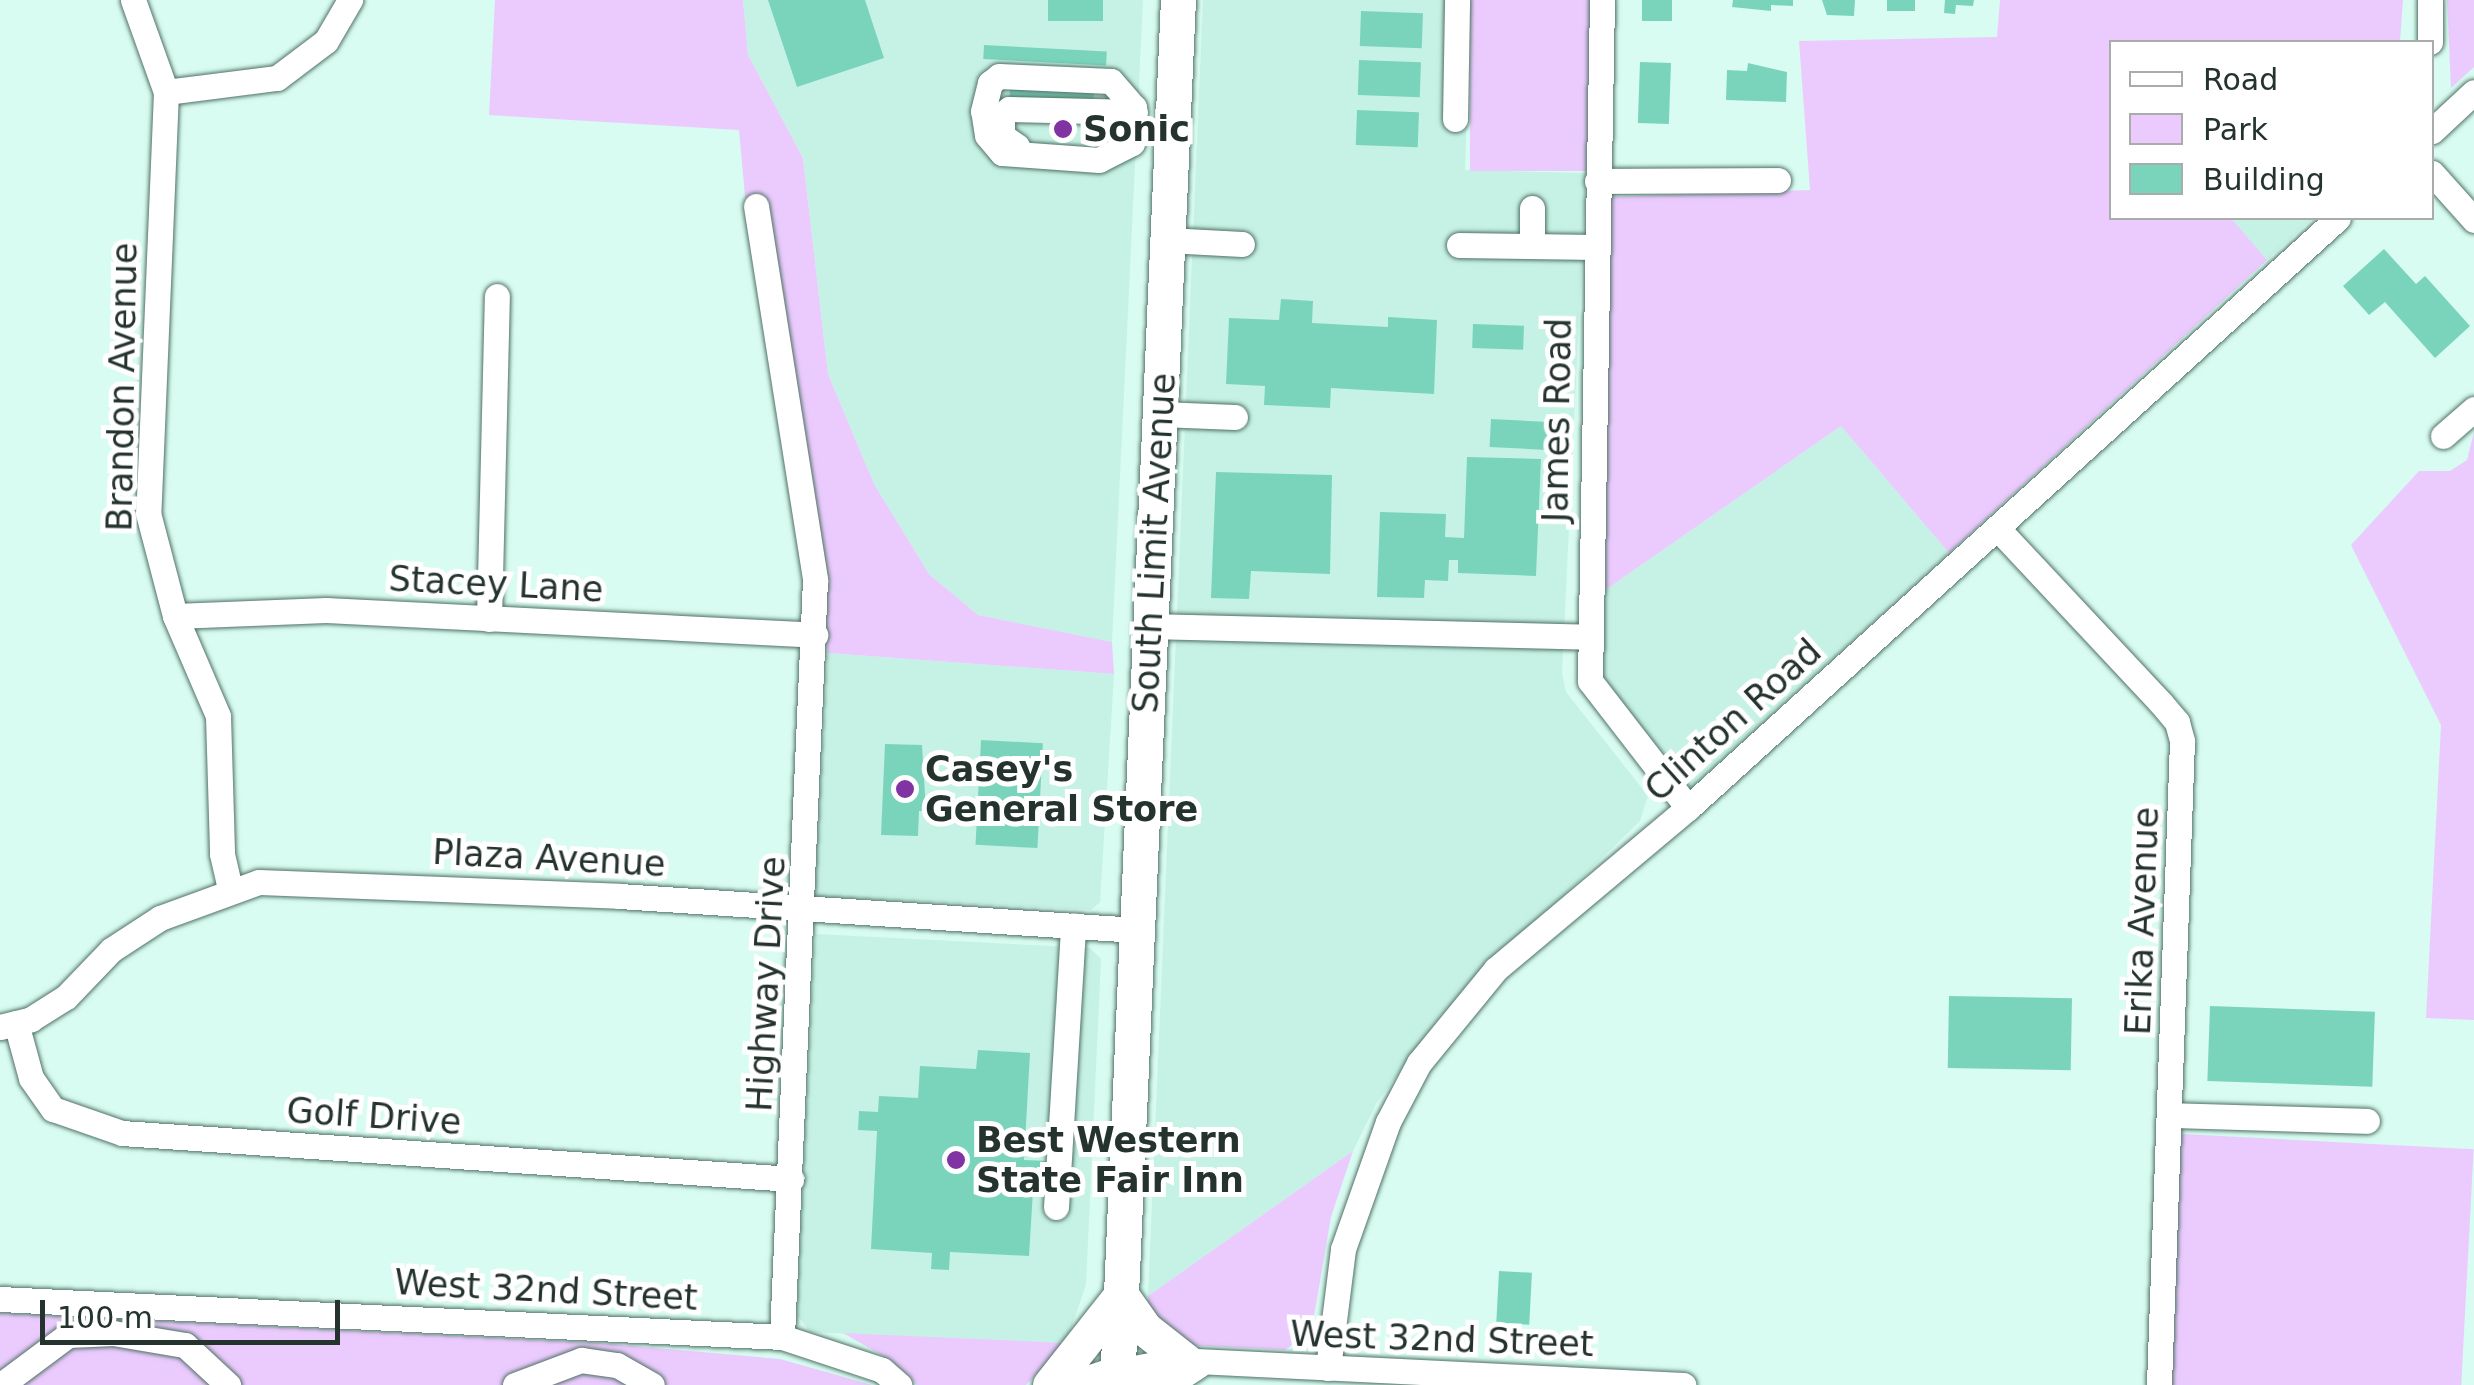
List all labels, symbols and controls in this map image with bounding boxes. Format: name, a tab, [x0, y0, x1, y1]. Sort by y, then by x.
legend	[2109, 40, 2434, 220]
text: Road	[2203, 62, 2278, 97]
place label: Sonic	[1083, 108, 1190, 150]
text: Park	[2203, 112, 2268, 147]
marker: Sonic	[1052, 118, 1074, 140]
text: Building	[2203, 162, 2325, 197]
street label: Brandon Avenue	[98, 242, 146, 532]
street label: James Road	[1534, 317, 1580, 523]
street label: South Limit Avenue	[1124, 372, 1184, 714]
street label: Stacey Lane	[388, 557, 604, 611]
street label: Clinton Road	[1636, 630, 1830, 810]
place label: Casey's General Store	[925, 748, 1198, 830]
marker: Casey's General Store	[894, 778, 916, 800]
street label: Erika Avenue	[2117, 806, 2167, 1036]
street label: Plaza Avenue	[431, 831, 667, 885]
street label: Highway Drive	[738, 855, 794, 1113]
street label: Golf Drive	[285, 1089, 463, 1143]
place label: Best Western State Fair Inn	[976, 1119, 1244, 1201]
marker: Best Western State Fair Inn	[945, 1149, 967, 1171]
street label: West 32nd Street	[393, 1261, 699, 1319]
scale bar	[45, 1280, 345, 1342]
text: 100 m	[57, 1300, 153, 1335]
street label: West 32nd Street	[1290, 1313, 1594, 1365]

